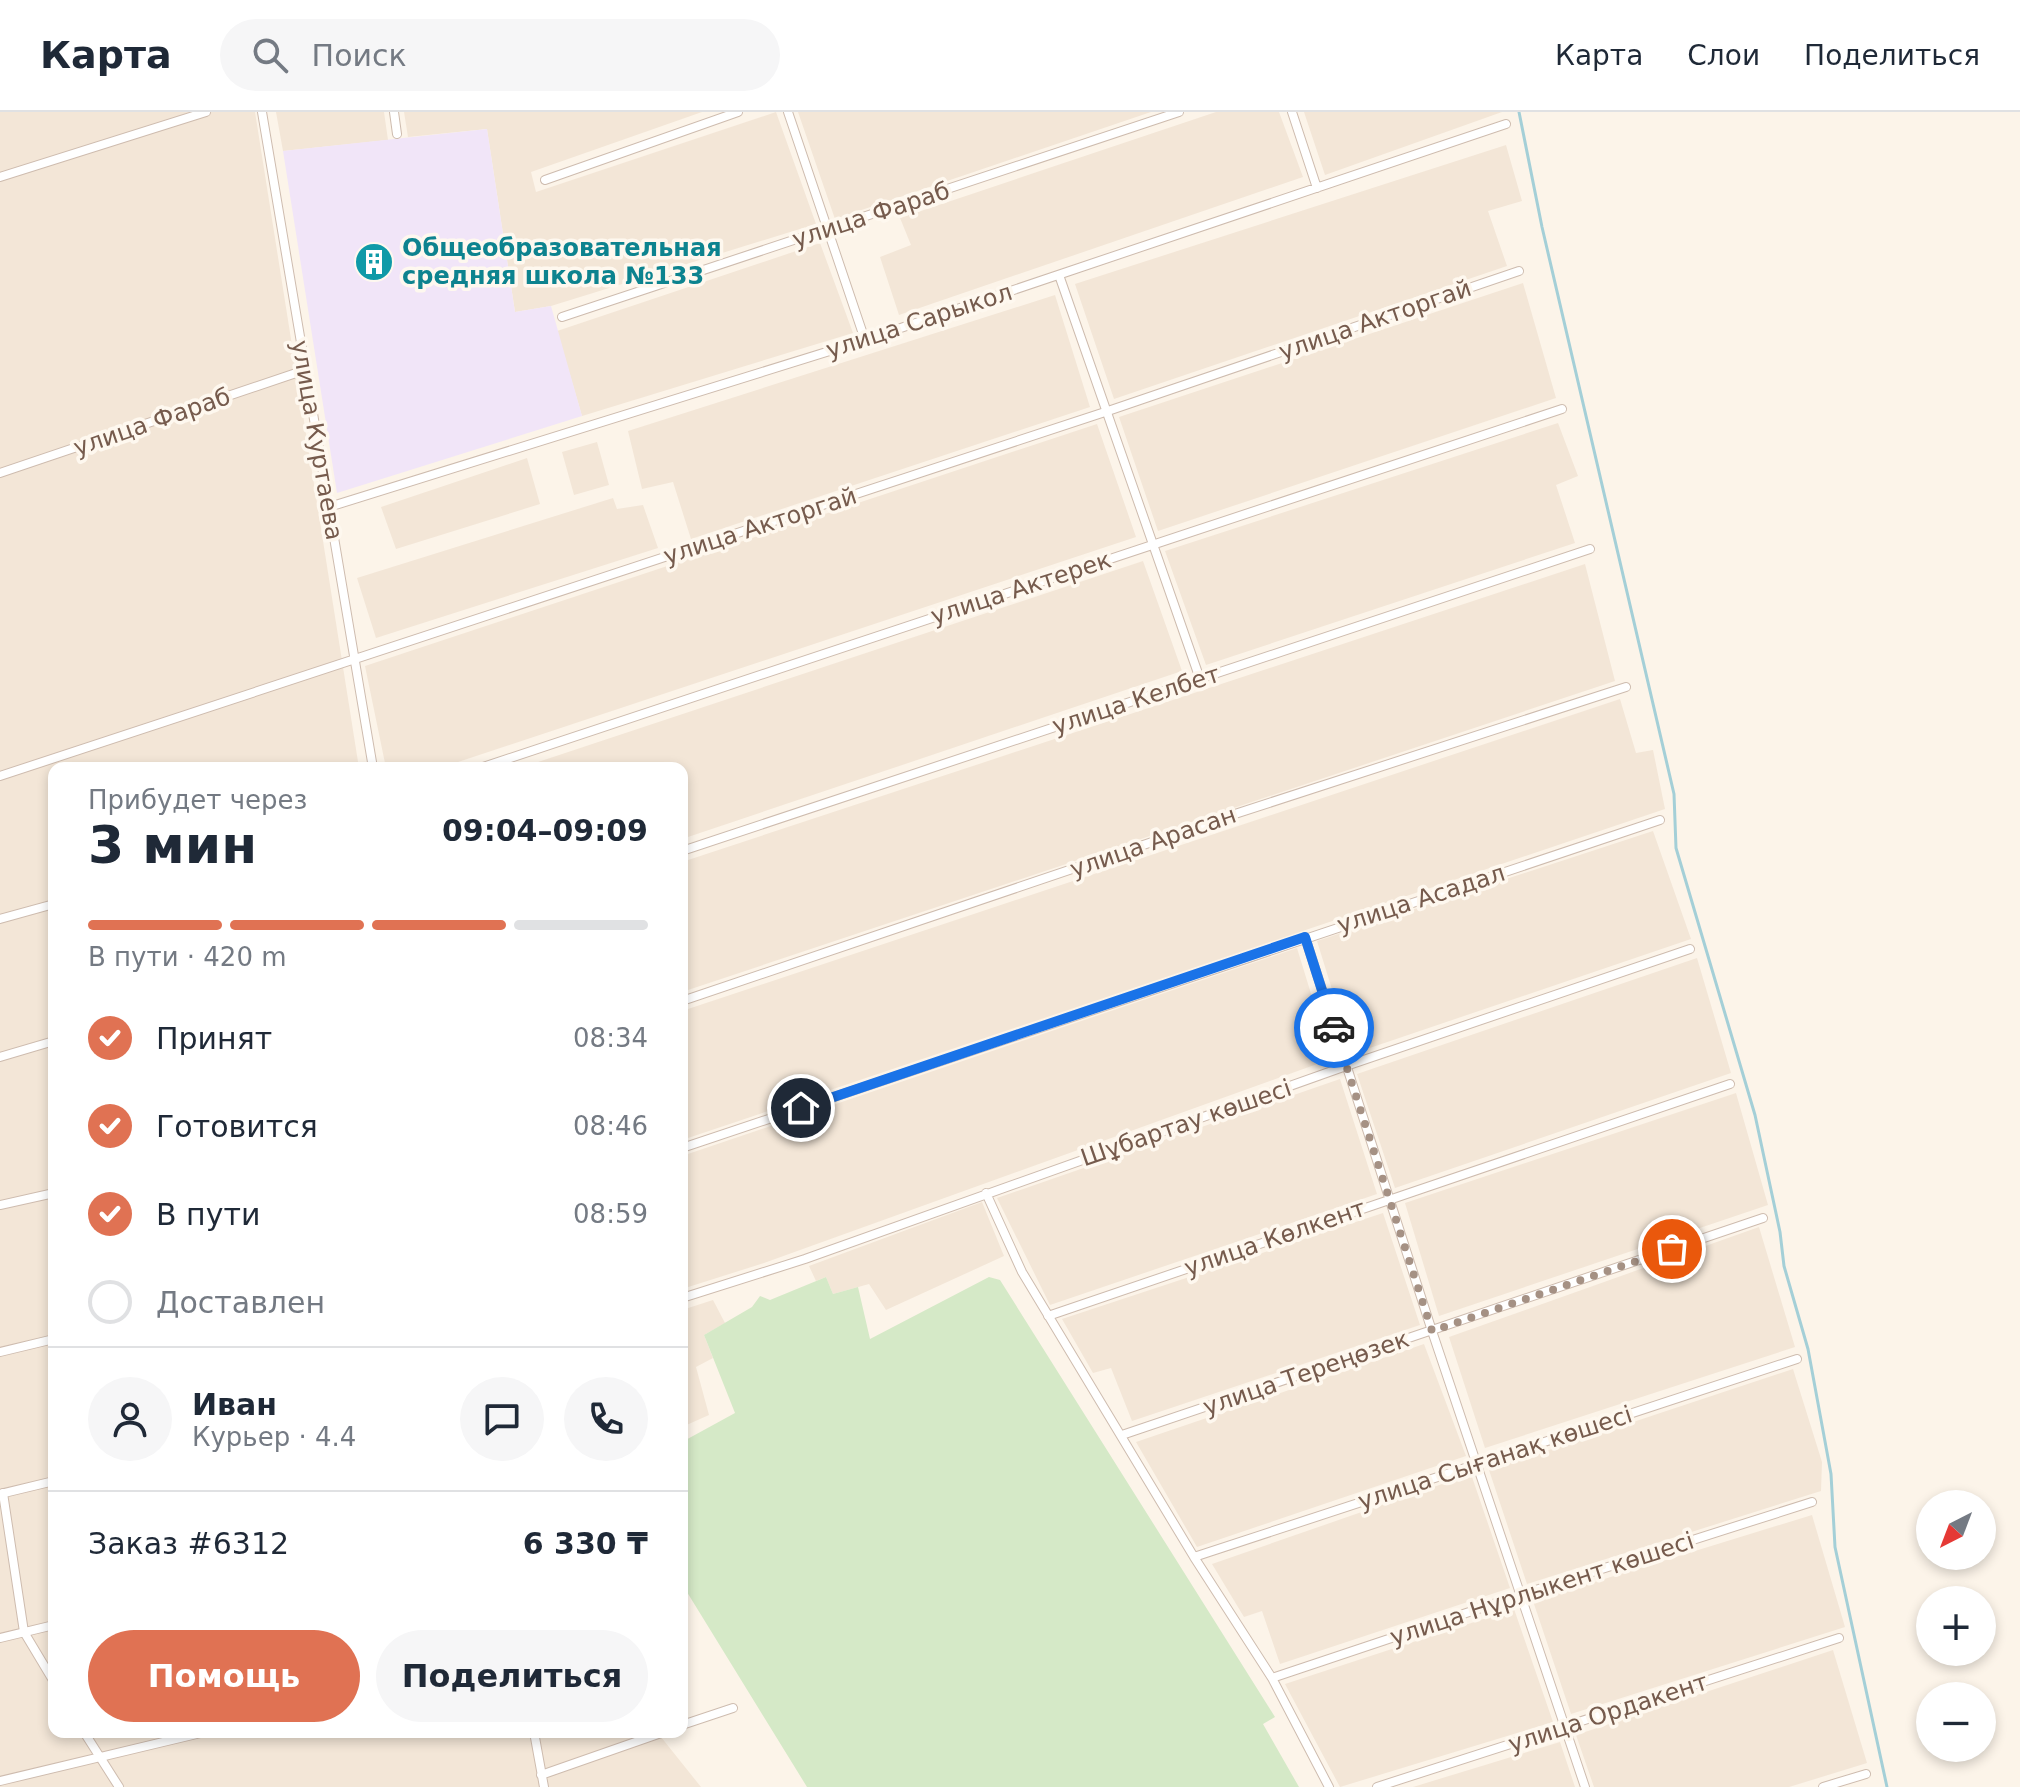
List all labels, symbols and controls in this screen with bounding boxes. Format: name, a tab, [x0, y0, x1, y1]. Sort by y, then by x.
search box	[220, 19, 780, 91]
text: Карта	[40, 33, 172, 77]
icon: search	[248, 33, 292, 77]
text: Поиск	[312, 38, 407, 73]
text: Карта	[1555, 39, 1643, 72]
text: Слои	[1687, 39, 1760, 72]
text: Поделиться	[1804, 39, 1980, 72]
street label: улица Фараб	[789, 176, 953, 254]
place label: Общеобразовательная средняя школа №133	[402, 234, 722, 290]
building icon: Общеобразовательная средняя школа №133	[353, 241, 395, 283]
street label: улица Акторгай	[1275, 274, 1475, 366]
street label: улица Сарыкол	[822, 278, 1016, 364]
street label: улица Куртаева	[286, 338, 348, 542]
street label: улица Фараб	[70, 382, 234, 462]
street label: улица Акторгай	[660, 482, 860, 570]
street label: улица Актерек	[927, 546, 1115, 630]
street label: улица Келбет	[1049, 660, 1223, 740]
text: Прибудет через	[88, 785, 307, 815]
street label: улица Арасан	[1066, 800, 1240, 884]
text: 09:04–09:09	[442, 813, 648, 848]
text: 3 мин	[88, 815, 257, 875]
street label: улица Асадал	[1334, 859, 1508, 939]
text: В пути · 420 m	[88, 942, 287, 972]
courier	[1294, 988, 1374, 1068]
icon: car	[1312, 1006, 1356, 1050]
icon: check	[88, 1016, 132, 1060]
text: Принят	[156, 1021, 272, 1056]
text: 08:34	[573, 1023, 648, 1053]
pin	[767, 1074, 835, 1142]
street label: Шұбартау көшесі	[1077, 1074, 1295, 1172]
icon: home	[779, 1086, 823, 1130]
icon: check	[88, 1104, 132, 1148]
text: Готовится	[156, 1109, 318, 1144]
text: 08:46	[573, 1111, 648, 1141]
icon: check	[88, 1192, 132, 1236]
street label: улица Көлкент	[1181, 1194, 1369, 1282]
text: В пути	[156, 1197, 260, 1232]
text: 08:59	[573, 1199, 648, 1229]
pin	[1638, 1215, 1706, 1283]
icon: bag	[1650, 1227, 1694, 1271]
text: Доставлен	[156, 1285, 325, 1320]
street label: улица Тереңөзек	[1199, 1325, 1413, 1421]
button: person	[88, 1377, 172, 1461]
button: chat	[460, 1377, 544, 1461]
button: phone	[564, 1377, 648, 1461]
text: Иван	[192, 1387, 277, 1422]
street label: улица Сығанақ көшесі	[1354, 1400, 1636, 1516]
text: Курьер · 4.4	[192, 1422, 356, 1452]
north arrow	[1916, 1490, 1996, 1570]
map controls	[1916, 1490, 1996, 1762]
text: Заказ #6312	[88, 1526, 289, 1561]
text: 6 330 ₸	[523, 1526, 648, 1561]
street label: улица Нұрлыкент көшесі	[1386, 1527, 1698, 1651]
button: +	[1916, 1586, 1996, 1666]
button: Помощь	[88, 1630, 360, 1722]
button: Поделиться	[376, 1630, 648, 1722]
street label: улица Ордакент	[1505, 1668, 1711, 1758]
button: −	[1916, 1682, 1996, 1762]

